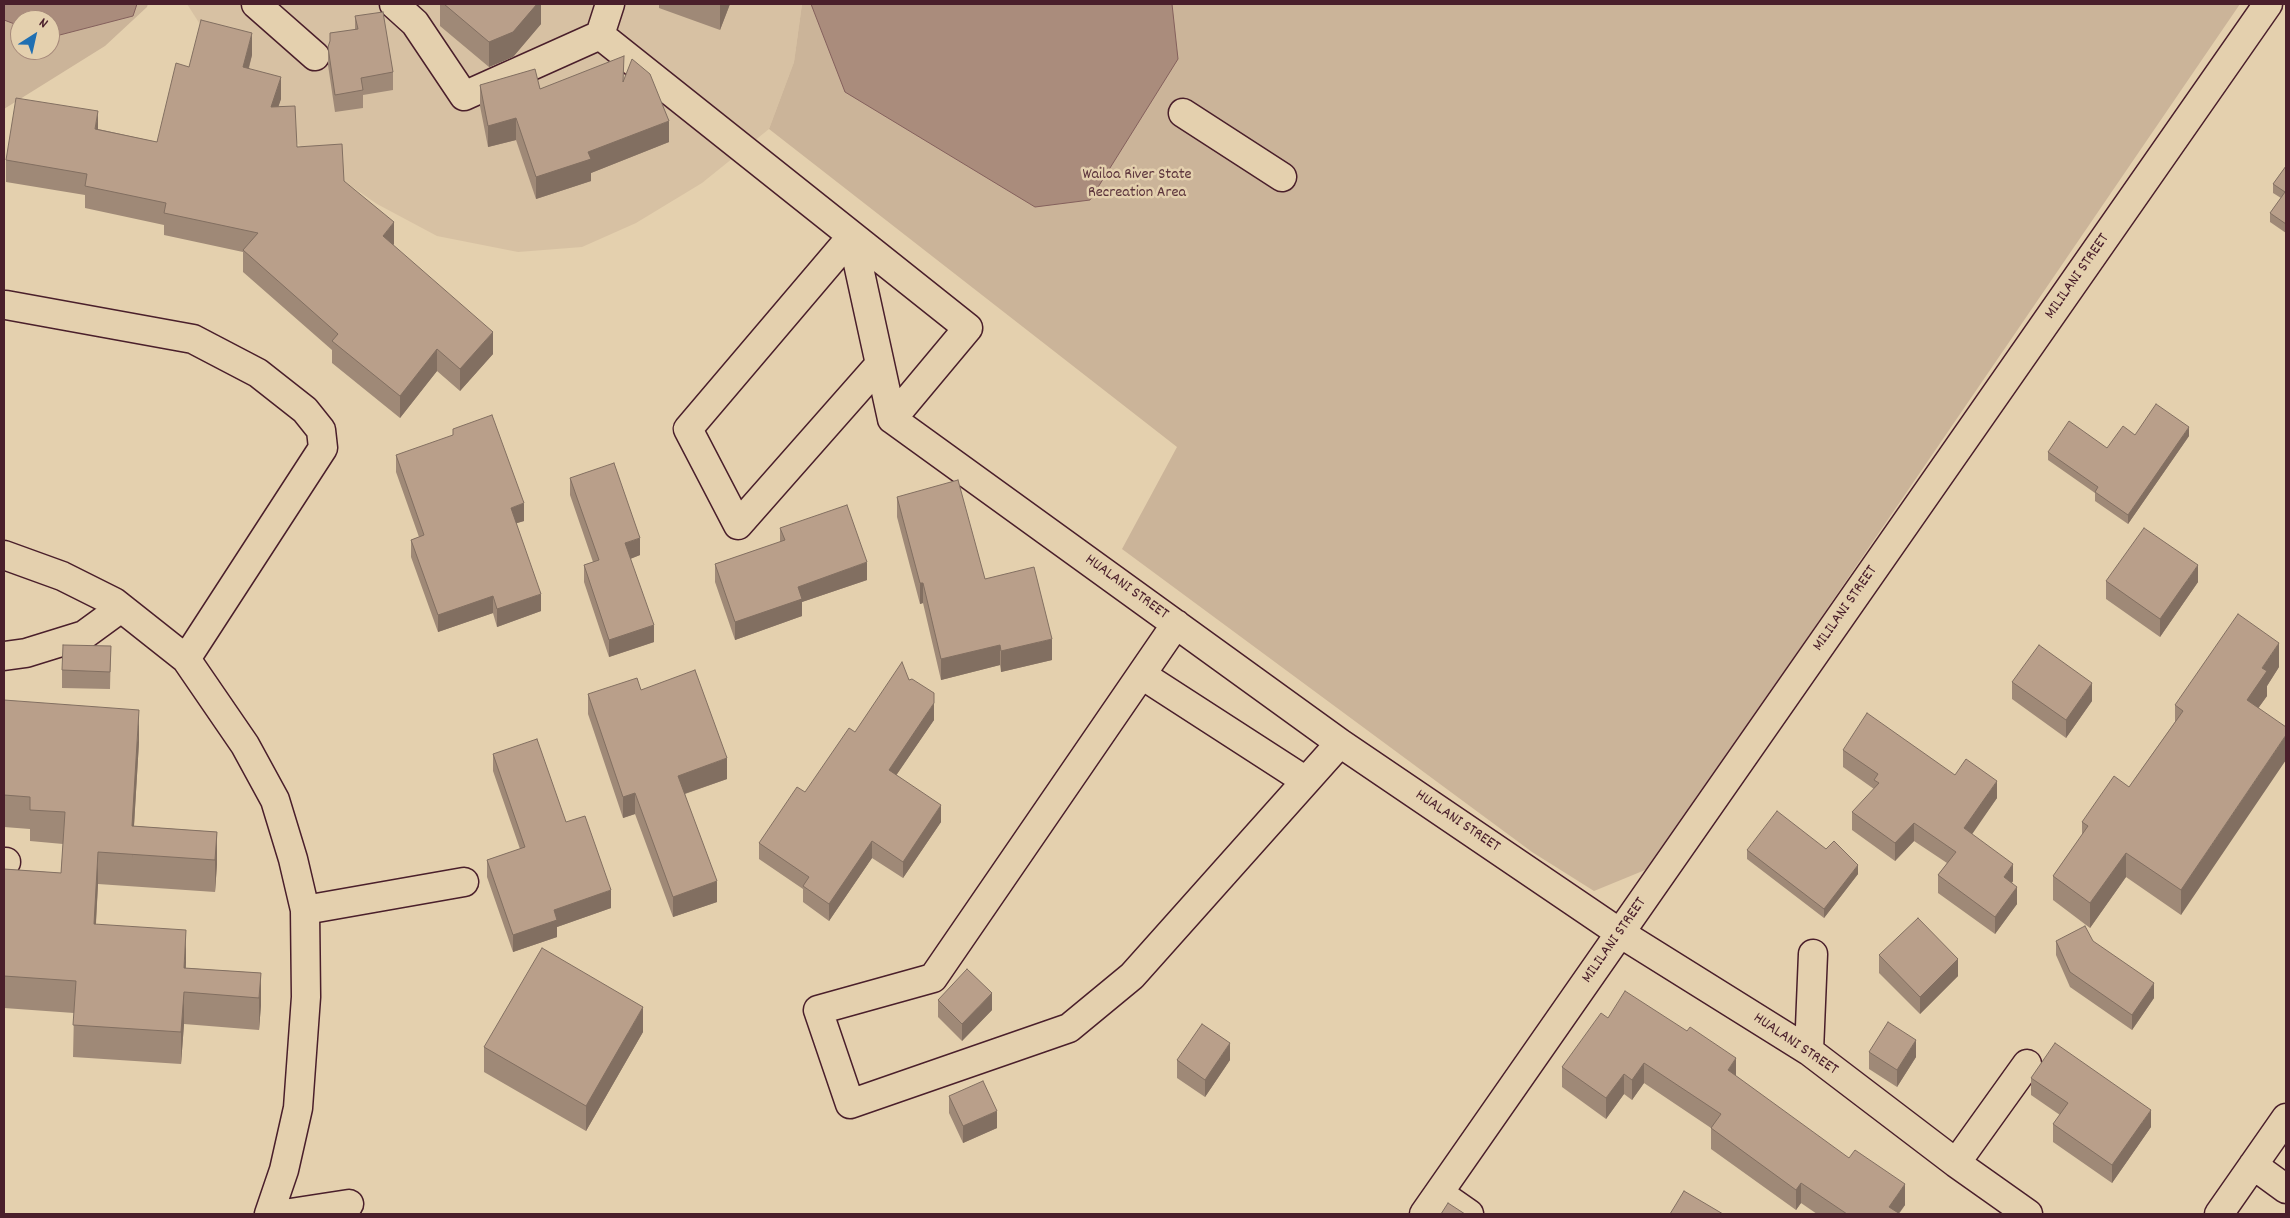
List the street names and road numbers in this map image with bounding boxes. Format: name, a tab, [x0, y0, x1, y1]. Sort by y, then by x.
street label: MILILANI STREET	[2042, 231, 2114, 323]
street label: HUALANI STREET	[1080, 551, 1172, 625]
street label: MILILANI STREET	[1810, 563, 1882, 655]
street label: HUALANI STREET	[1411, 786, 1503, 858]
street label: MILILANI STREET	[1579, 895, 1651, 987]
street label: HUALANI STREET	[1749, 1009, 1841, 1081]

